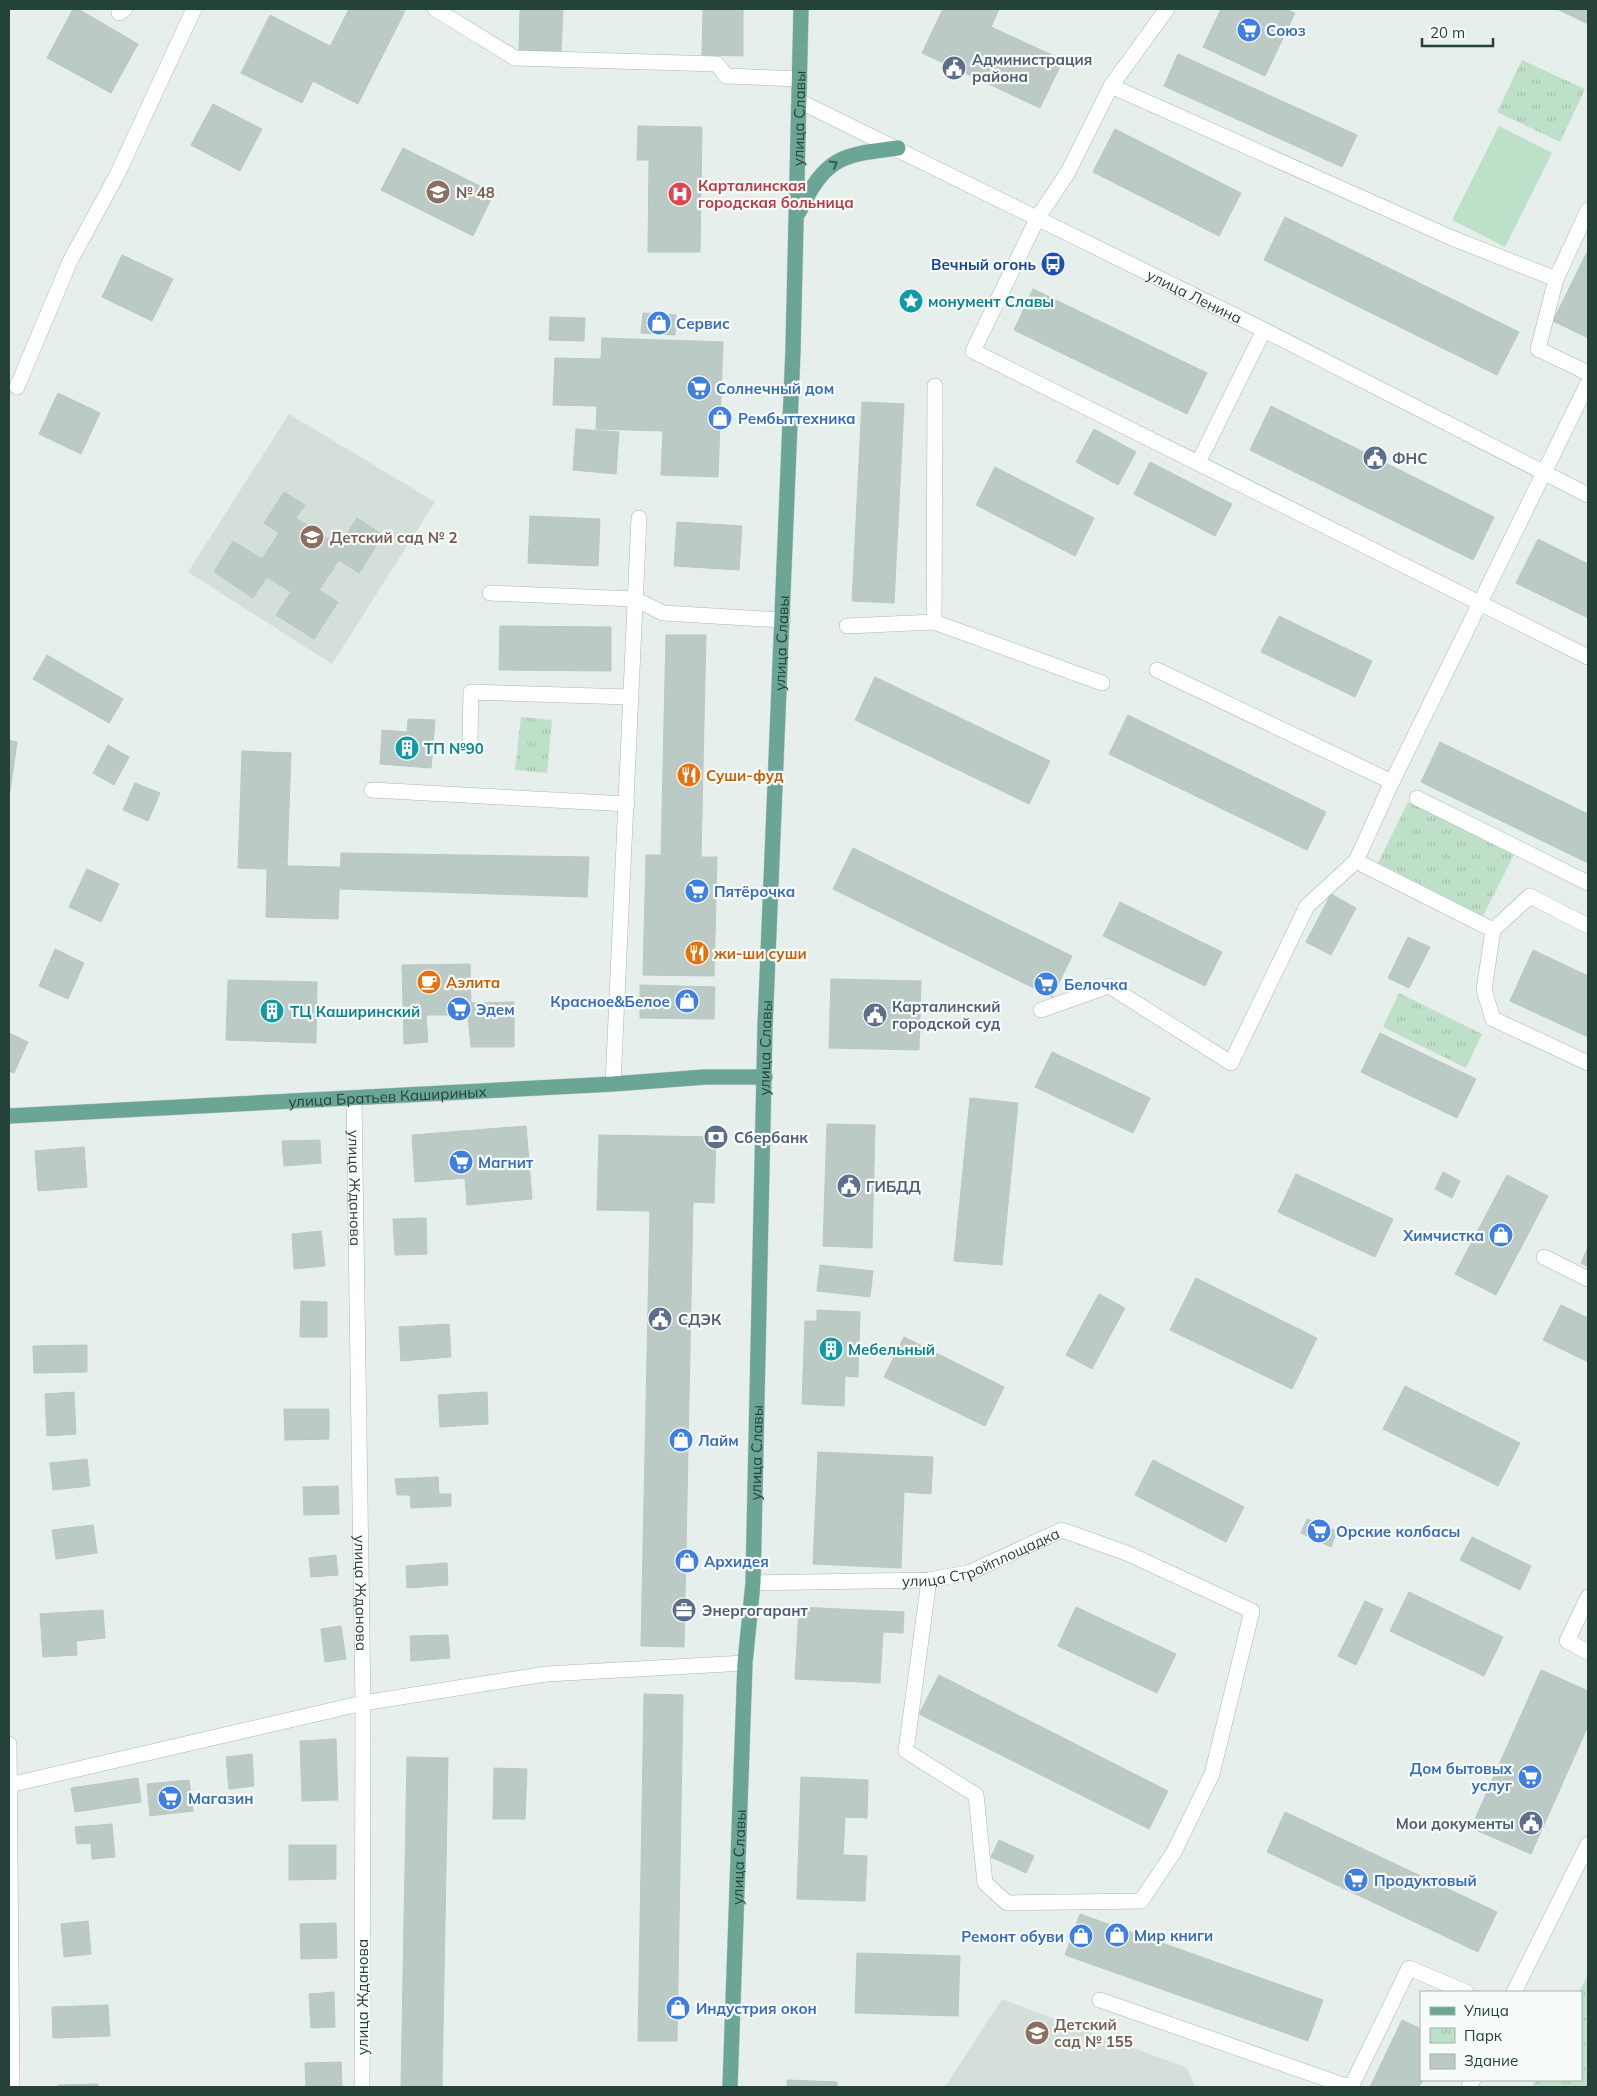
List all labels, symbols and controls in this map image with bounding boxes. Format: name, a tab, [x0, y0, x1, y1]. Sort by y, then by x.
scale bar	[1422, 15, 1493, 47]
supermarket icon: Союз	[1236, 17, 1262, 43]
place label: Союз	[1266, 21, 1306, 40]
text: 20 m	[1430, 23, 1465, 42]
place label: Администрация района	[972, 50, 1092, 86]
public building icon: Администрация района	[941, 55, 967, 81]
street label: улица Славы	[788, 70, 809, 166]
one-way arrow	[828, 161, 837, 171]
place label: Карталинская городская больница	[698, 176, 854, 212]
school or university icon: № 48	[425, 179, 451, 205]
hospital icon: Карталинская городская больница	[667, 181, 693, 207]
place label: № 48	[456, 183, 495, 202]
bus stop icon: Вечный огонь	[1040, 251, 1066, 277]
place label: Вечный огонь	[931, 255, 1036, 274]
street label: улица Ленина	[1144, 264, 1245, 327]
place icon: монумент Славы	[898, 288, 924, 314]
place label: монумент Славы	[928, 292, 1054, 311]
shop icon: Сервис	[646, 310, 672, 336]
place label: Сервис	[676, 314, 730, 333]
supermarket icon: Солнечный дом	[686, 375, 712, 401]
place label: Солнечный дом	[716, 379, 834, 398]
shop icon: Рембыттехника	[707, 405, 733, 431]
place label: Рембыттехника	[738, 409, 855, 428]
public building icon: ФНС	[1362, 445, 1388, 471]
place label: ФНС	[1392, 449, 1428, 468]
school or university icon: Детский сад № 2	[299, 524, 325, 550]
place label: Детский сад № 2	[330, 528, 458, 547]
street label: улица Славы	[769, 595, 792, 691]
building icon: ТП №90	[394, 735, 420, 761]
place label: ТП №90	[424, 739, 484, 758]
restaurant icon: Суши-фуд	[676, 762, 702, 788]
place label: Суши-фуд	[706, 766, 784, 785]
supermarket icon: Пятёрочка	[684, 878, 710, 904]
place label: Пятёрочка	[714, 882, 795, 901]
restaurant icon: жи-ши суши	[684, 940, 710, 966]
place label: жи-ши суши	[713, 944, 807, 963]
cafe icon: Аэлита	[416, 969, 442, 995]
supermarket icon: Белочка	[1033, 971, 1059, 997]
place label: Аэлита	[446, 973, 500, 992]
place label: Белочка	[1064, 975, 1128, 994]
shop icon: Красное&Белое	[674, 988, 700, 1014]
place label: Красное&Белое	[550, 992, 670, 1011]
supermarket icon: Эдем	[446, 996, 472, 1022]
place label: Карталинский городской суд	[892, 997, 1001, 1033]
building icon: ТЦ Каширинский	[259, 998, 285, 1024]
place label: Эдем	[476, 1000, 515, 1019]
street label: улица Славы	[754, 1000, 776, 1096]
place label: ТЦ Каширинский	[290, 1002, 420, 1021]
public building icon: Карталинский городской суд	[862, 1002, 888, 1028]
street label: улица Братьев Кашириных	[288, 1081, 487, 1111]
bank icon: Сбербанк	[703, 1124, 729, 1150]
place label: Сбербанк	[734, 1128, 808, 1147]
street label: улица Жданова	[345, 1130, 366, 1246]
supermarket icon: Магнит	[448, 1149, 474, 1175]
place label: Магнит	[478, 1153, 534, 1172]
public building icon: ГИБДД	[836, 1173, 862, 1199]
place label: ГИБДД	[866, 1177, 921, 1196]
shop icon: Химчистка	[1488, 1222, 1514, 1248]
place label: Химчистка	[1402, 1226, 1484, 1245]
public building icon: СДЭК	[647, 1306, 673, 1332]
place label: СДЭК	[678, 1310, 722, 1329]
building icon: Мебельный	[818, 1336, 844, 1362]
place label: Мебельный	[848, 1340, 935, 1359]
street label: улица Славы	[745, 1405, 766, 1501]
shop icon: Лайм	[668, 1427, 694, 1453]
place label: Лайм	[698, 1431, 739, 1450]
supermarket icon: Орские колбасы	[1306, 1518, 1332, 1544]
place label: Орские колбасы	[1336, 1522, 1460, 1541]
street label: улица Стройплощадка	[902, 1523, 1062, 1590]
street label: улица Жданова	[351, 1535, 372, 1651]
shop icon: Архидея	[674, 1548, 700, 1574]
place label: Архидея	[704, 1552, 769, 1571]
office icon: Энергогарант	[671, 1597, 697, 1623]
place label: Энергогарант	[702, 1601, 809, 1620]
place label: Дом бытовых услуг	[1410, 1759, 1513, 1795]
supermarket icon: Дом бытовых услуг	[1517, 1764, 1543, 1790]
supermarket icon: Магазин	[157, 1785, 183, 1811]
place label: Магазин	[188, 1789, 254, 1808]
street label: улица Славы	[727, 1809, 749, 1905]
public building icon: Мои документы	[1518, 1810, 1544, 1836]
place label: Мои документы	[1396, 1814, 1514, 1833]
supermarket icon: Продуктовый	[1343, 1867, 1369, 1893]
place label: Продуктовый	[1374, 1871, 1477, 1890]
shop icon: Мир книги	[1104, 1922, 1130, 1948]
shop icon: Ремонт обуви	[1068, 1923, 1094, 1949]
place label: Мир книги	[1134, 1926, 1213, 1945]
place label: Ремонт обуви	[961, 1927, 1064, 1946]
street label: улица Жданова	[353, 1939, 372, 2055]
legend	[1420, 1991, 1582, 2081]
shop icon: Индустрия окон	[665, 1995, 691, 2021]
place label: Индустрия окон	[696, 1999, 817, 2018]
text: Улица	[1463, 2001, 1509, 2020]
place label: Детский сад № 155	[1054, 2015, 1133, 2051]
school or university icon: Детский сад № 155	[1024, 2020, 1050, 2046]
text: Парк	[1464, 2026, 1503, 2045]
text: Здание	[1464, 2051, 1518, 2070]

